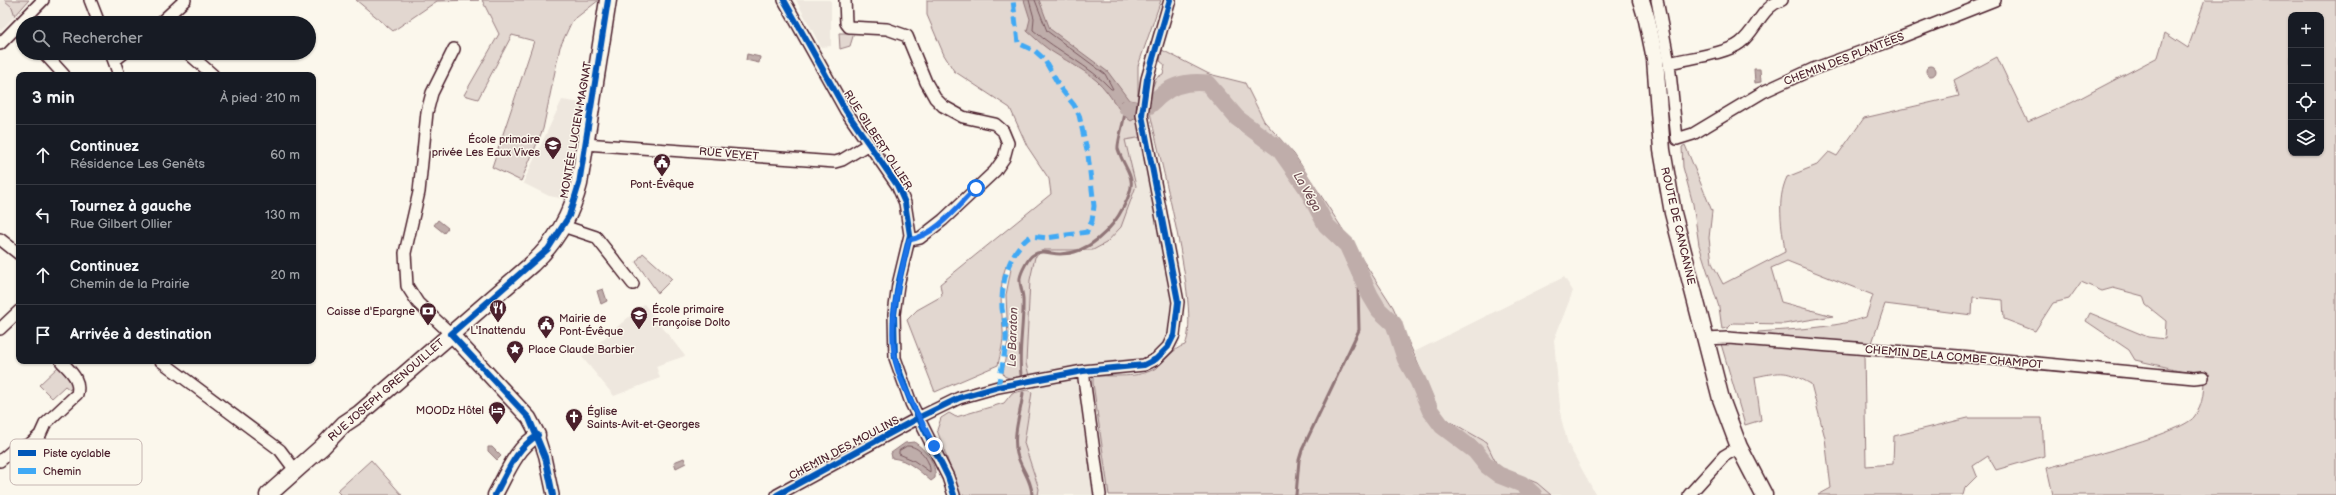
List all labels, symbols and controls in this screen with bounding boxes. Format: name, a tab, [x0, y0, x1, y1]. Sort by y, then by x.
map controls	[2288, 12, 2324, 156]
button: +	[2288, 12, 2324, 48]
search box	[16, 16, 316, 60]
icon: search	[30, 27, 52, 49]
text: Rechercher	[62, 29, 142, 48]
street label: CHEMIN DES PLANTÉES	[1782, 29, 1906, 88]
button: −	[2288, 48, 2324, 84]
street label: MONTÉE LUCIEN MAGNAT	[557, 60, 595, 199]
button: locate	[2288, 84, 2324, 120]
text: 3 min	[32, 88, 75, 108]
street label: RUE GILBERT OLLIER	[841, 88, 915, 192]
text: À pied · 210 m	[220, 90, 300, 106]
button: layers	[2288, 120, 2324, 156]
place label: École primaire privée Les Eaux Vives	[432, 132, 541, 159]
school or university icon: École primaire privée Les Eaux Vives	[543, 135, 563, 160]
text: Continuez	[70, 137, 139, 156]
icon: ahead	[32, 144, 54, 166]
street label: RUE VEYET	[699, 145, 760, 163]
text: 60 m	[270, 147, 300, 163]
public building icon: Pont-Évêque	[652, 152, 672, 177]
text: Résidence Les Genêts	[70, 156, 205, 172]
street label: ROUTE DE CANCANNE	[1658, 166, 1698, 286]
water label: La Véga	[1290, 170, 1324, 215]
place label: Pont-Évêque	[630, 177, 695, 191]
route start	[967, 179, 985, 197]
text: Tournez à gauche	[70, 197, 191, 216]
icon: left	[32, 204, 54, 226]
text: 130 m	[265, 207, 300, 223]
text: Rue Gilbert Ollier	[70, 216, 172, 232]
text: Continuez	[70, 257, 139, 276]
icon: ahead	[32, 264, 54, 286]
text: 20 m	[270, 267, 300, 283]
text: Chemin de la Prairie	[70, 276, 190, 292]
restaurant icon: L'Inattendu	[488, 298, 508, 323]
bank icon: Caisse d'Epargne	[418, 301, 438, 326]
place label: École primaire Françoise Dolto	[652, 302, 730, 329]
place label: Caisse d'Epargne	[327, 305, 415, 318]
school or university icon: École primaire Françoise Dolto	[629, 305, 649, 330]
water label: Le Baraton	[1004, 307, 1022, 367]
place label: Mairie de Pont-Évêque	[559, 312, 624, 338]
public building icon: Mairie de Pont-Évêque	[536, 314, 556, 339]
icon: arrive	[32, 324, 54, 346]
place label: L'Inattendu	[470, 324, 526, 337]
text: Arrivée à destination	[70, 325, 212, 344]
street label: RUE JOSEPH GRENOUILLET	[325, 336, 447, 444]
place icon: Place Claude Barbier	[505, 339, 525, 364]
place label: Place Claude Barbier	[528, 343, 635, 356]
street label: CHEMIN DE LA COMBE CHAMPOT	[1865, 343, 2044, 371]
hotel icon: MOODz Hôtel	[487, 400, 507, 425]
place label: MOODz Hôtel	[416, 404, 484, 417]
place label: Église Saints-Avit-et-Georges	[587, 404, 701, 431]
church icon: Église Saints-Avit-et-Georges	[564, 407, 584, 432]
street label: CHEMIN DES MOULINS	[787, 413, 902, 483]
route end	[925, 437, 943, 455]
legend	[10, 439, 142, 485]
text: Piste cyclable	[43, 447, 111, 460]
text: Chemin	[43, 465, 81, 478]

